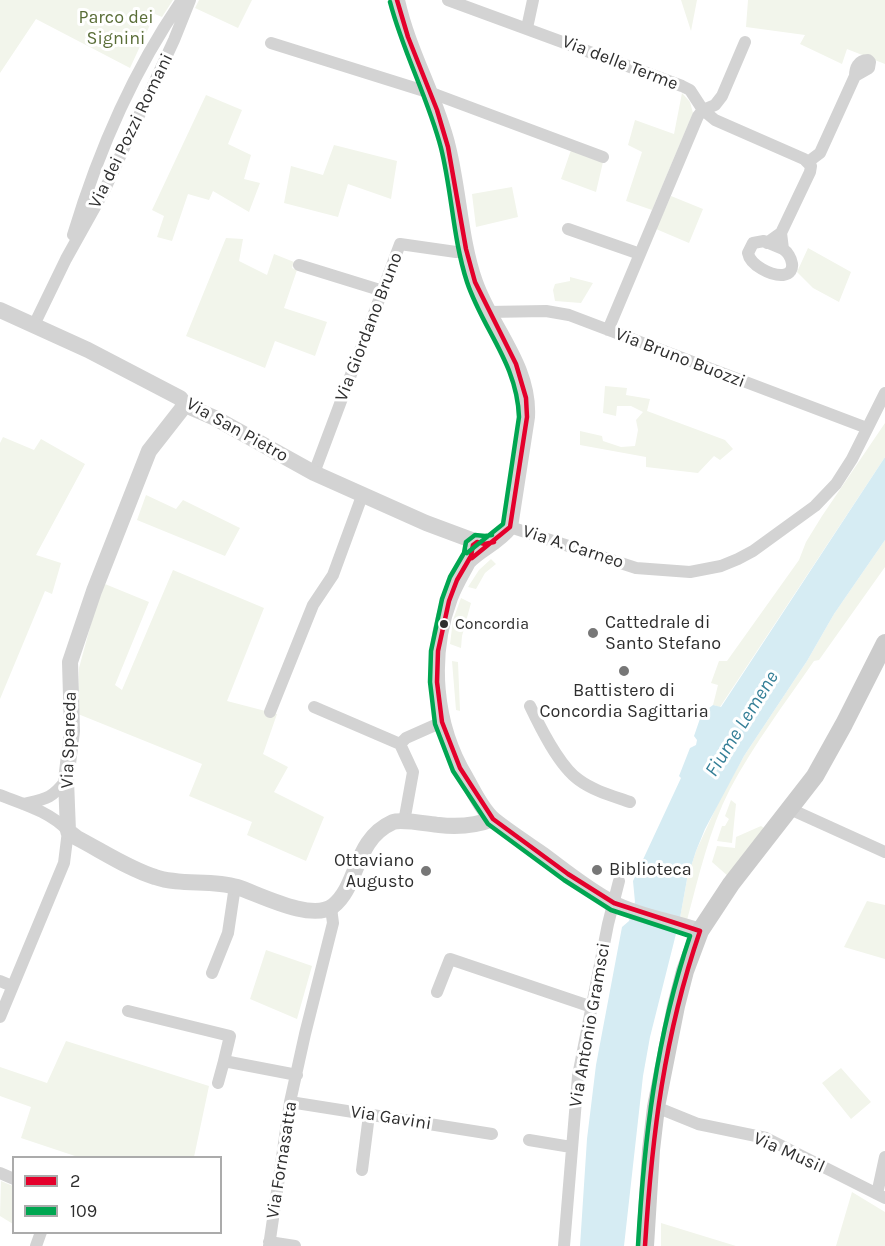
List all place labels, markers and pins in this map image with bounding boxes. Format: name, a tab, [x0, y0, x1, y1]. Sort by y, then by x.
place label: Cattedrale di Santo Stefano	[605, 612, 721, 654]
place label: Concordia	[455, 614, 529, 634]
marker: Concordia	[438, 618, 450, 630]
marker: Cattedrale di Santo Stefano	[586, 626, 600, 640]
marker: Battistero di Concordia Sagittaria	[617, 664, 631, 678]
place label: Battistero di Concordia Sagittaria	[539, 680, 709, 722]
place label: Ottaviano Augusto	[334, 850, 414, 892]
place label: Biblioteca	[609, 859, 692, 881]
marker: Biblioteca	[590, 863, 604, 877]
marker: Ottaviano Augusto	[419, 864, 433, 878]

